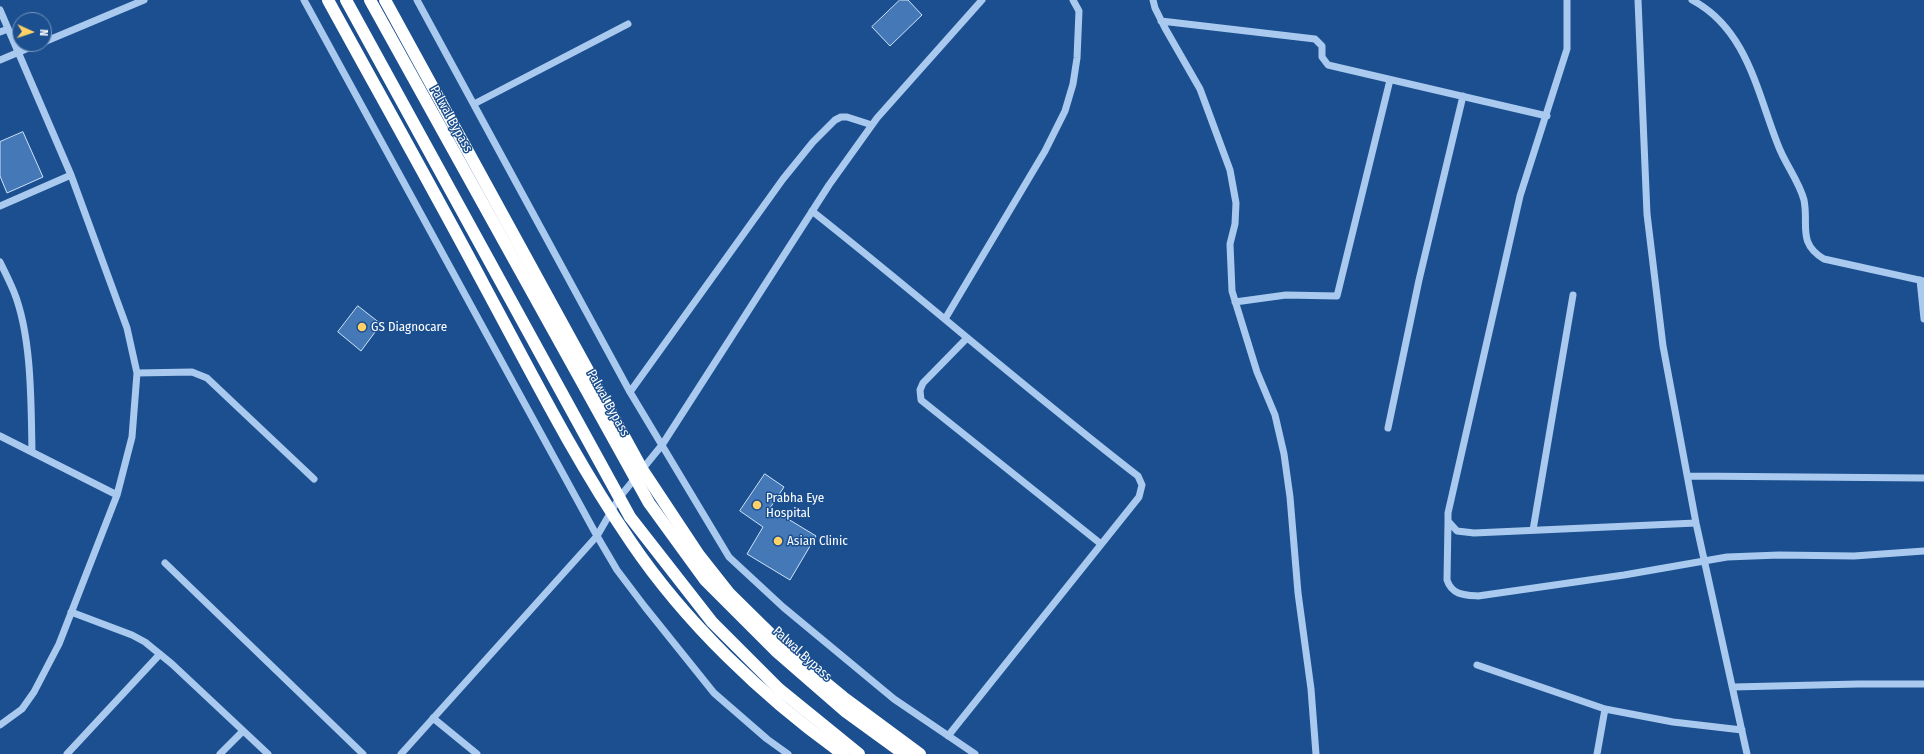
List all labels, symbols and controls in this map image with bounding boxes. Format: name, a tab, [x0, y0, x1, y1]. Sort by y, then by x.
north arrow	[12, 12, 52, 52]
text: N	[37, 29, 50, 36]
street label: Palwal Bypass	[426, 83, 476, 155]
place label: GS Diagnocare	[371, 319, 447, 335]
marker: GS Diagnocare	[356, 321, 368, 333]
street label: Palwal Bypass	[583, 367, 633, 439]
place label: Prabha Eye Hospital	[766, 490, 824, 521]
marker: Prabha Eye Hospital	[751, 499, 763, 511]
place label: Asian Clinic	[787, 533, 848, 549]
marker: Asian Clinic	[772, 535, 784, 547]
street label: Palwal Bypass	[769, 624, 835, 684]

